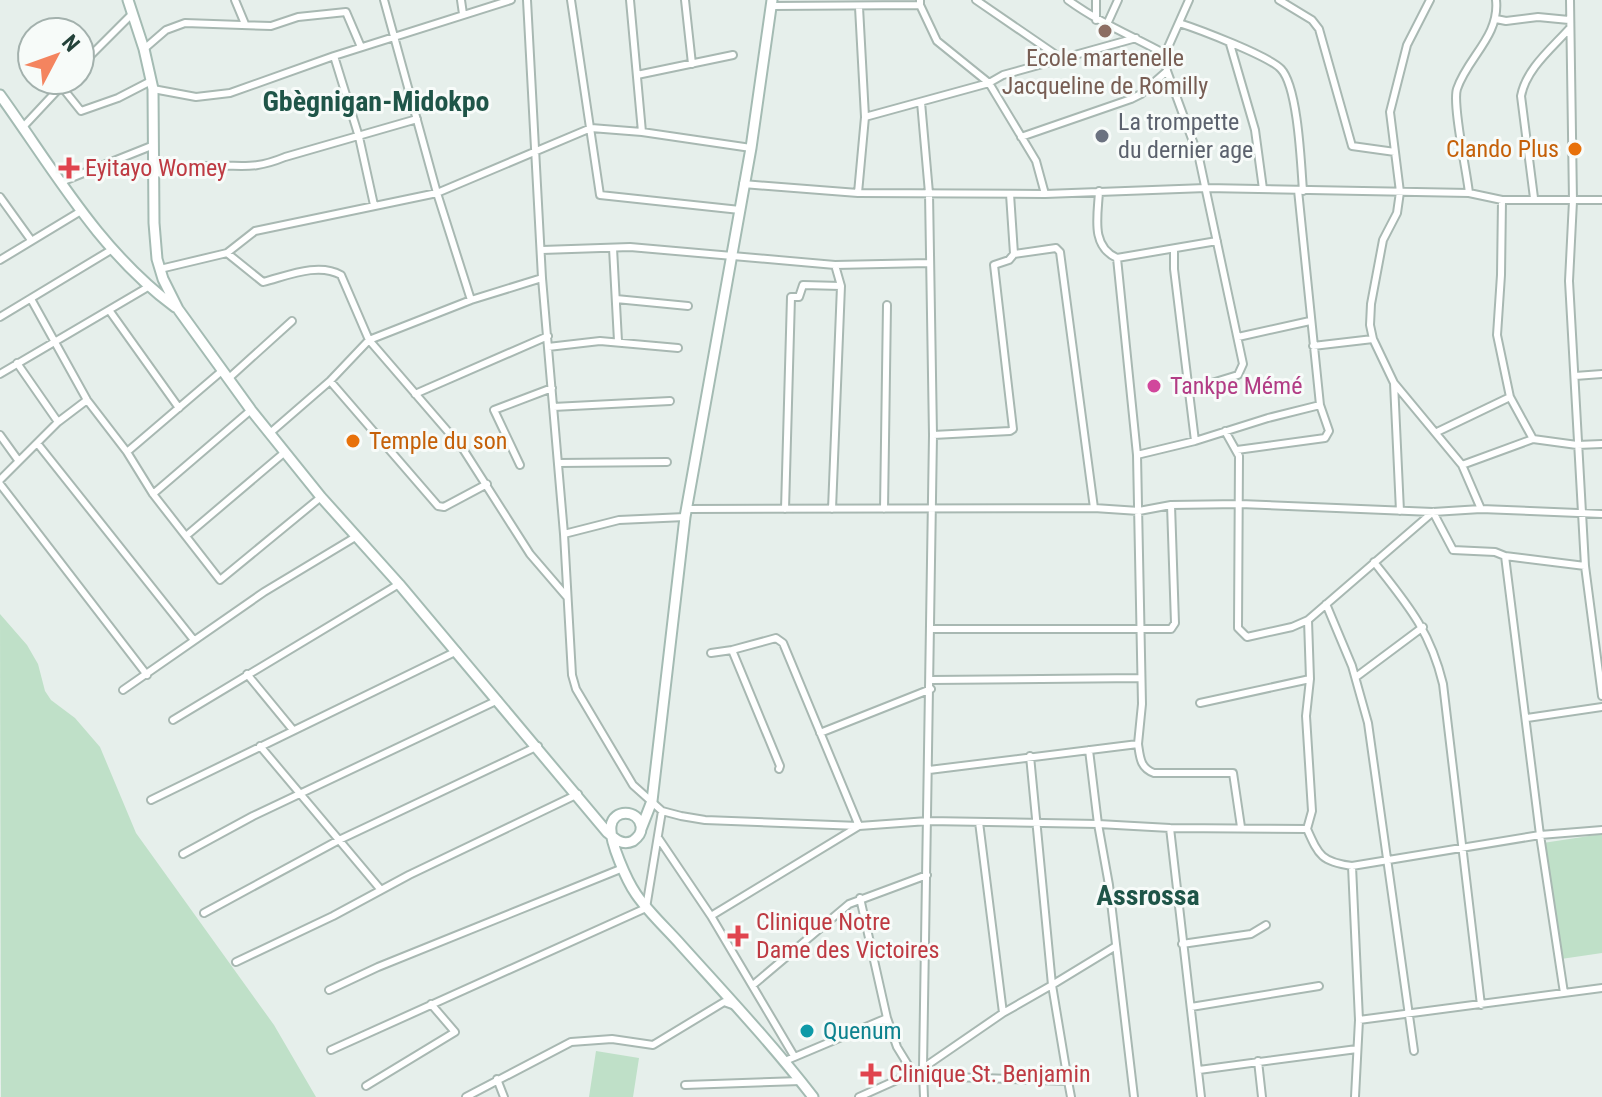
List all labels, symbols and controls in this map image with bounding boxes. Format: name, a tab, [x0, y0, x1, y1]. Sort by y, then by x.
north arrow	[16, 16, 96, 96]
marker: Ecole martenelle Jacqueline de Romilly	[1096, 22, 1114, 40]
text: N	[57, 30, 85, 56]
place label: Ecole martenelle Jacqueline de Romilly	[1002, 44, 1208, 100]
district label: Gbègnigan-Midokpo	[262, 85, 490, 118]
place label: La trompette du dernier age	[1118, 108, 1253, 164]
marker: La trompette du dernier age	[1093, 127, 1111, 145]
place label: Clando Plus	[1446, 135, 1559, 163]
marker: Clando Plus	[1566, 140, 1584, 158]
place label: Eyitayo Womey	[85, 154, 227, 182]
marker: Eyitayo Womey	[60, 159, 78, 177]
place label: Tankpe Mémé	[1170, 372, 1302, 400]
marker: Tankpe Mémé	[1145, 377, 1163, 395]
place label: Temple du son	[369, 427, 507, 455]
marker: Temple du son	[344, 432, 362, 450]
district label: Assrossa	[1096, 879, 1200, 912]
place label: Clinique Notre Dame des Victoires	[756, 908, 939, 964]
marker: Clinique Notre Dame des Victoires	[727, 925, 749, 947]
place label: Quenum	[823, 1017, 902, 1045]
marker: Quenum	[798, 1022, 816, 1040]
place label: Clinique St. Benjamin	[889, 1060, 1091, 1088]
marker: Clinique St. Benjamin	[860, 1063, 882, 1085]

